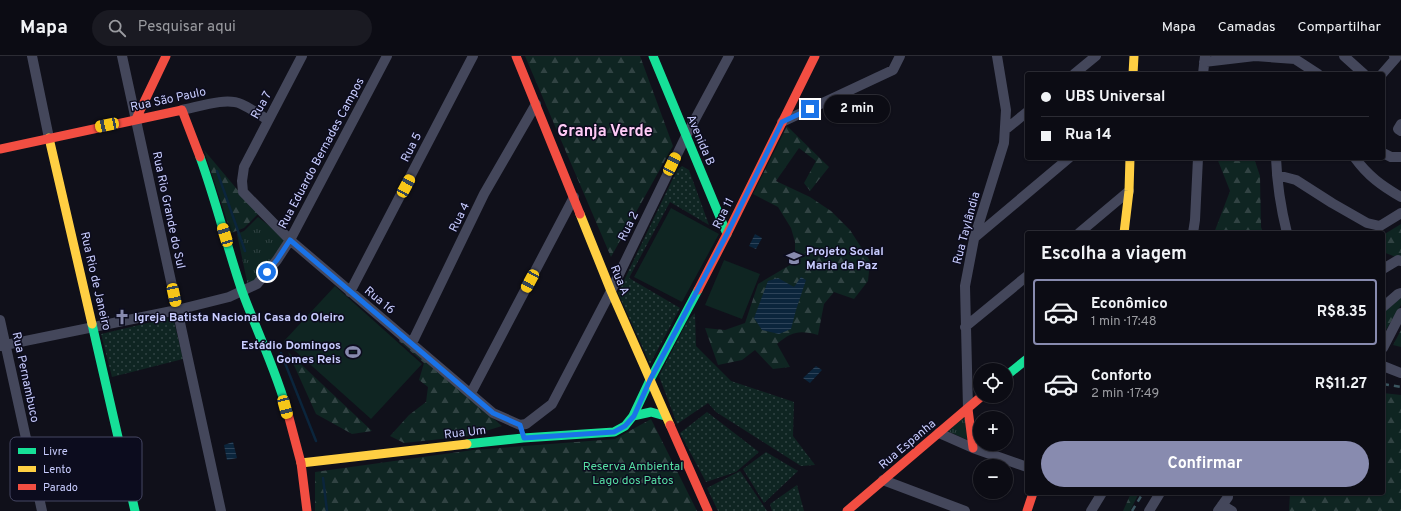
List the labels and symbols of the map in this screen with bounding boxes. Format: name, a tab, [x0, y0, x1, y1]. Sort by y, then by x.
street label: Rua Eduardo Bernades Campos	[275, 75, 369, 232]
street label: Rua São Paulo	[129, 84, 208, 116]
street label: Rua 7	[248, 89, 276, 122]
callout: 2 min	[824, 95, 890, 123]
route end	[801, 100, 819, 118]
street label: Avenida B	[682, 113, 718, 168]
car	[94, 117, 120, 133]
district label: Granja Verde	[557, 122, 653, 142]
street label: Rua 5	[398, 130, 426, 165]
street label: Rua Rio Grande do Sul	[148, 150, 188, 270]
car	[661, 151, 683, 177]
car	[395, 173, 417, 199]
street label: Rua Taylândia	[950, 190, 984, 266]
street label: Rua 11	[709, 195, 738, 232]
street label: Rua 4	[446, 200, 474, 235]
street label: Rua 2	[615, 209, 643, 244]
car	[216, 222, 234, 248]
street label: Rua Rio de Janeiro	[76, 230, 114, 332]
place label: Projeto Social Maria da Paz	[806, 244, 884, 274]
school or university icon: Projeto Social Maria da Paz	[785, 249, 803, 267]
route start	[258, 263, 276, 281]
street label: Rua A	[606, 263, 632, 298]
car	[519, 268, 541, 294]
car	[166, 282, 182, 308]
street label: Rua 16	[361, 283, 398, 318]
church icon: Igreja Batista Nacional Casa do Oleiro	[113, 308, 131, 326]
place label: Igreja Batista Nacional Casa do Oleiro	[134, 310, 344, 326]
street label: Rua Pernambuco	[8, 330, 42, 424]
place label: Estádio Domingos Gomes Reis	[241, 338, 341, 368]
sports icon: Estádio Domingos Gomes Reis	[344, 343, 362, 361]
car	[276, 394, 294, 420]
street label: Rua Espanha	[876, 416, 939, 473]
street label: Rua Um	[443, 422, 487, 444]
legend	[10, 437, 142, 501]
text: Livre	[43, 445, 68, 459]
park label: Reserva Ambiental Lago dos Patos	[583, 459, 683, 489]
text: Lento	[43, 463, 71, 477]
text: Parado	[43, 481, 78, 495]

